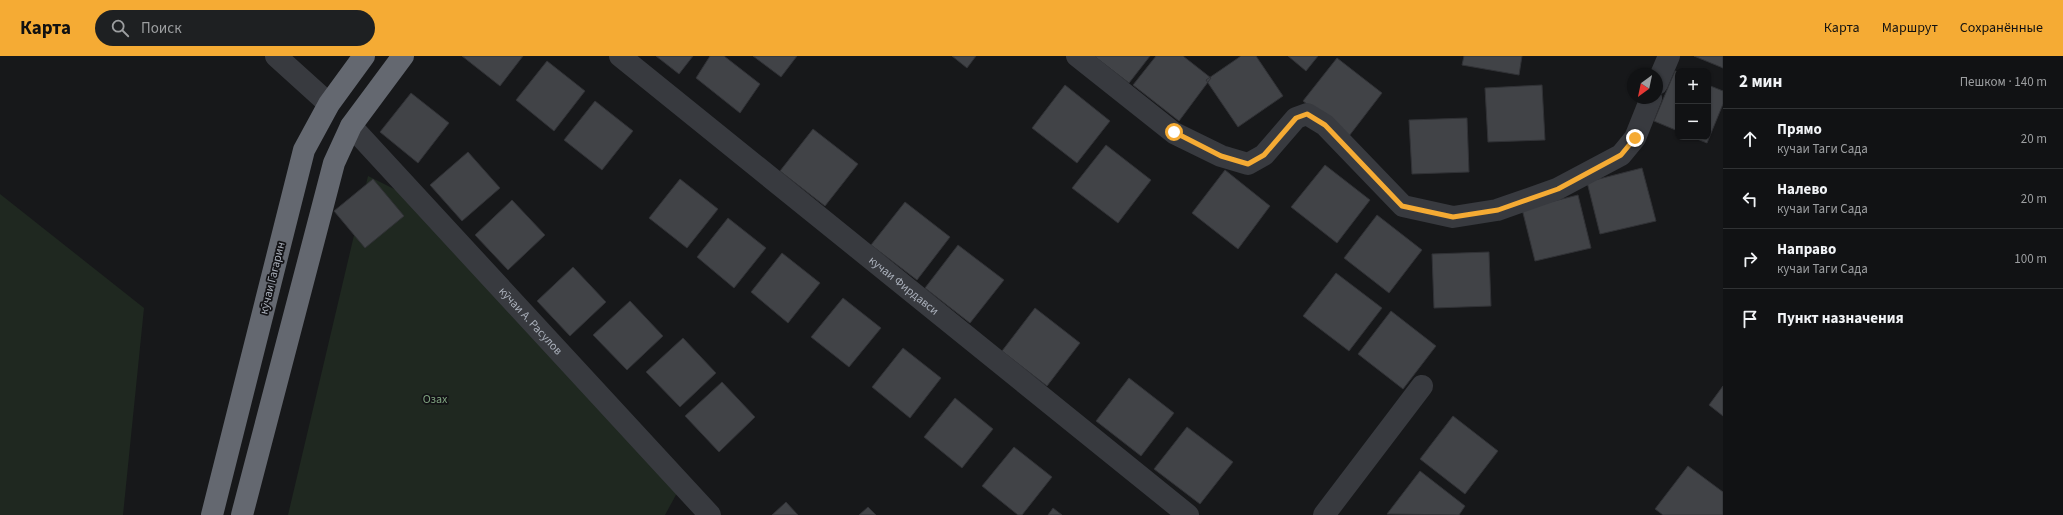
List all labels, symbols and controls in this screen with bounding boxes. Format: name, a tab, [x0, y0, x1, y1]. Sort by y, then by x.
search box	[95, 10, 375, 46]
text: Карта	[20, 15, 71, 42]
icon: search	[109, 17, 131, 39]
text: Поиск	[141, 18, 182, 39]
text: Карта	[1824, 18, 1860, 38]
text: Маршрут	[1882, 18, 1938, 38]
text: Сохранённые	[1960, 18, 2043, 38]
north arrow	[1627, 68, 1663, 104]
map controls	[1675, 68, 1711, 140]
button: +	[1675, 68, 1711, 104]
text: 2 мин	[1739, 70, 1782, 94]
text: Пешком · 140 m	[1960, 73, 2047, 91]
button: −	[1675, 104, 1711, 140]
text: Прямо	[1777, 119, 1822, 140]
route start	[1165, 123, 1183, 141]
icon: ahead	[1739, 128, 1761, 150]
route end	[1626, 129, 1644, 147]
text: 20 m	[2021, 130, 2047, 148]
text: кучаи Таги Сада	[1777, 140, 1868, 158]
text: Налево	[1777, 179, 1828, 200]
icon: left	[1739, 188, 1761, 210]
text: 20 m	[2021, 190, 2047, 208]
text: кучаи Таги Сада	[1777, 200, 1868, 218]
text: Направо	[1777, 239, 1836, 260]
street label: кӯчаи Гагарин	[255, 240, 290, 316]
icon: right	[1739, 248, 1761, 270]
text: 100 m	[2014, 250, 2047, 268]
street label: кучаи Фирдавси	[865, 252, 942, 319]
text: кучаи Таги Сада	[1777, 260, 1868, 278]
street label: кӯчаи А. Расулов	[495, 283, 566, 359]
icon: arrive	[1739, 308, 1761, 330]
text: Пункт назначения	[1777, 308, 1904, 329]
park label: Озах	[423, 391, 448, 408]

